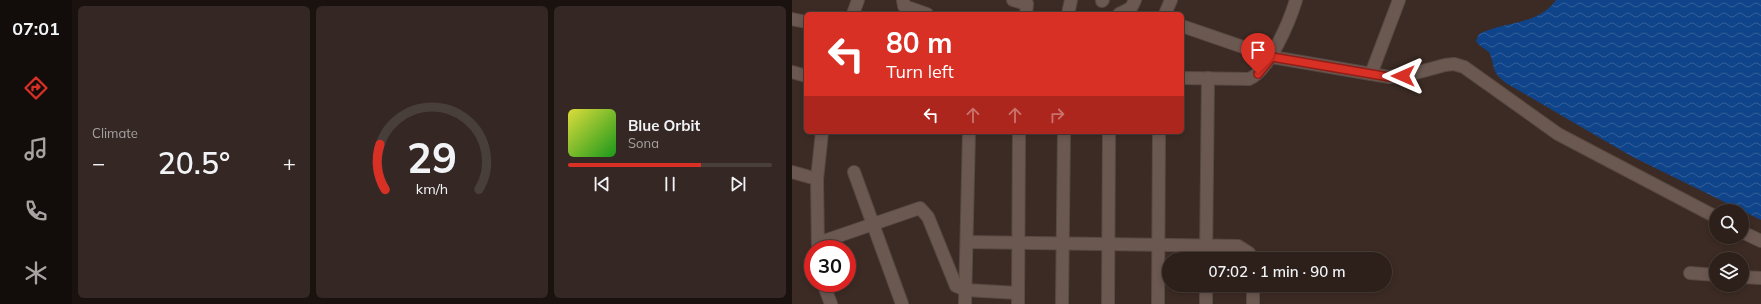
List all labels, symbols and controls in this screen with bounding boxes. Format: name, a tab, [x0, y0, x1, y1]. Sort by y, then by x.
text: 07:01	[12, 17, 60, 40]
text: 80 m	[886, 25, 952, 60]
icon: left	[820, 28, 872, 80]
pin	[1241, 33, 1275, 74]
icon: arrive	[1247, 39, 1269, 61]
position arrow	[1382, 55, 1424, 97]
text: Turn left	[886, 60, 954, 83]
icon: directions	[22, 74, 50, 102]
icon: left	[920, 104, 942, 126]
icon: ahead	[962, 104, 984, 126]
icon: ahead	[1004, 104, 1026, 126]
icon: right	[1046, 104, 1068, 126]
text: Blue Orbit	[628, 116, 700, 135]
text: Climate	[92, 125, 138, 141]
text: 29	[407, 131, 457, 183]
icon: music	[22, 135, 50, 163]
text: Sona	[628, 135, 659, 151]
text: 20.5°	[158, 144, 230, 182]
text: −	[92, 149, 105, 177]
text: +	[283, 149, 296, 177]
icon: previous	[591, 173, 613, 195]
icon: pause	[659, 173, 681, 195]
icon: next	[727, 173, 749, 195]
text: km/h	[416, 180, 448, 198]
icon: phone	[22, 197, 50, 225]
map controls	[1709, 204, 1749, 292]
button: search	[1709, 204, 1749, 244]
speed limit sign: 30	[804, 240, 856, 292]
button: layers	[1709, 252, 1749, 292]
icon: climate	[22, 259, 50, 287]
text: 07:02 · 1 min · 90 m	[1208, 262, 1346, 281]

